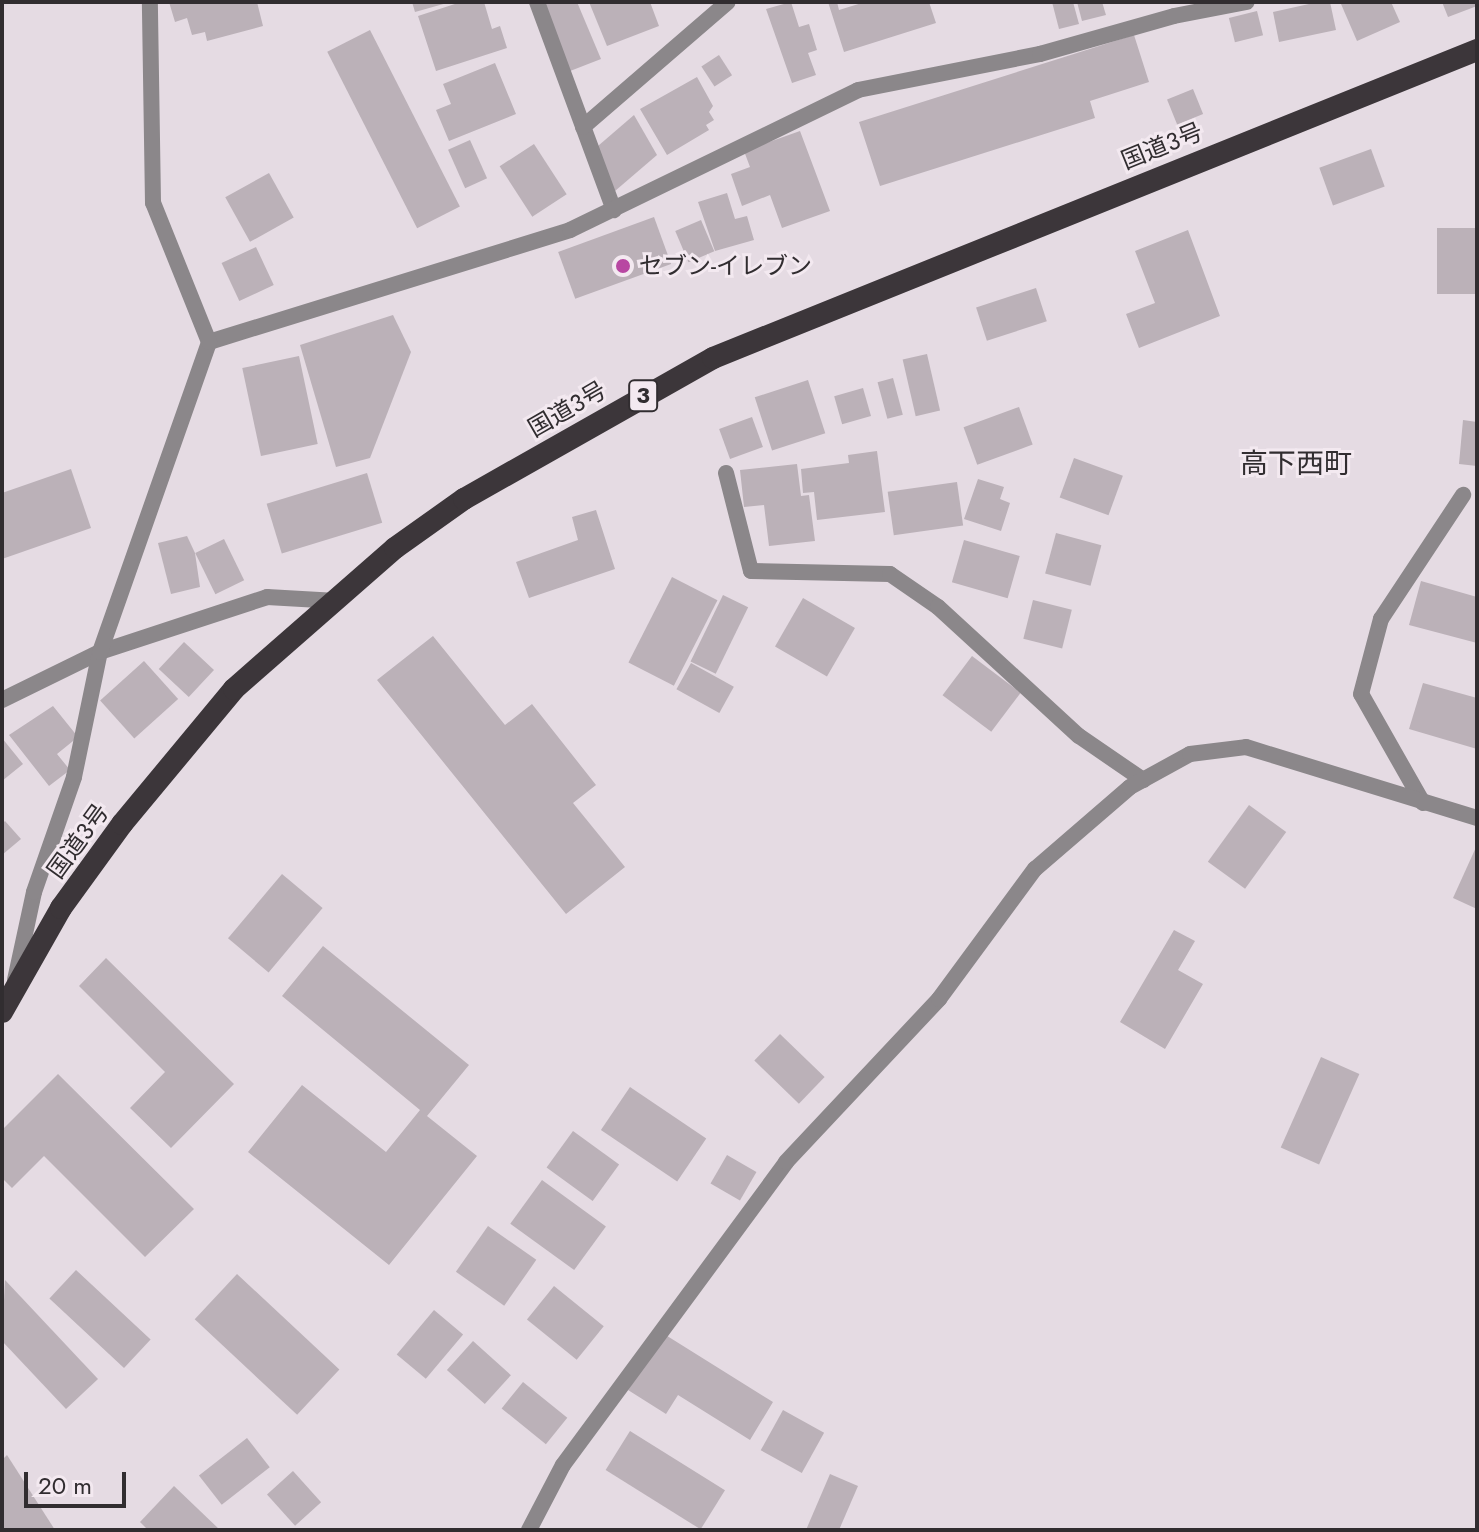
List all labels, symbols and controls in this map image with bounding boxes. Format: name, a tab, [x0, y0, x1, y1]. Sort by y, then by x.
street label: 国道3号	[1117, 117, 1207, 175]
place label: セブン-イレブン	[639, 252, 812, 280]
marker: セブン-イレブン	[614, 257, 632, 275]
street label: 国道3号	[523, 375, 611, 443]
road number: 3	[627, 378, 659, 414]
district label: 高下西町	[1240, 447, 1352, 481]
street label: 国道3号	[41, 798, 115, 884]
scale bar	[28, 1456, 130, 1506]
text: 20 m	[38, 1468, 92, 1503]

